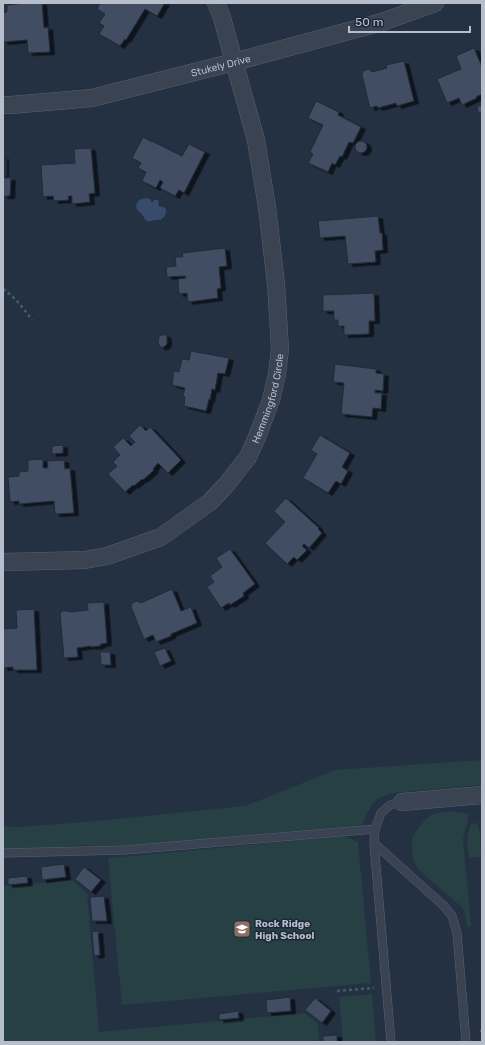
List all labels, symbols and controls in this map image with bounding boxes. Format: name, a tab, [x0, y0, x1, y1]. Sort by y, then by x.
scale bar	[349, 8, 470, 34]
text: 50 m	[355, 15, 383, 29]
street label: Stukely Drive	[190, 53, 252, 80]
street label: Hemmingford Circle	[250, 353, 286, 446]
place label: Rock Ridge High School	[255, 918, 315, 942]
school or university icon: Rock Ridge High School	[232, 919, 252, 939]

